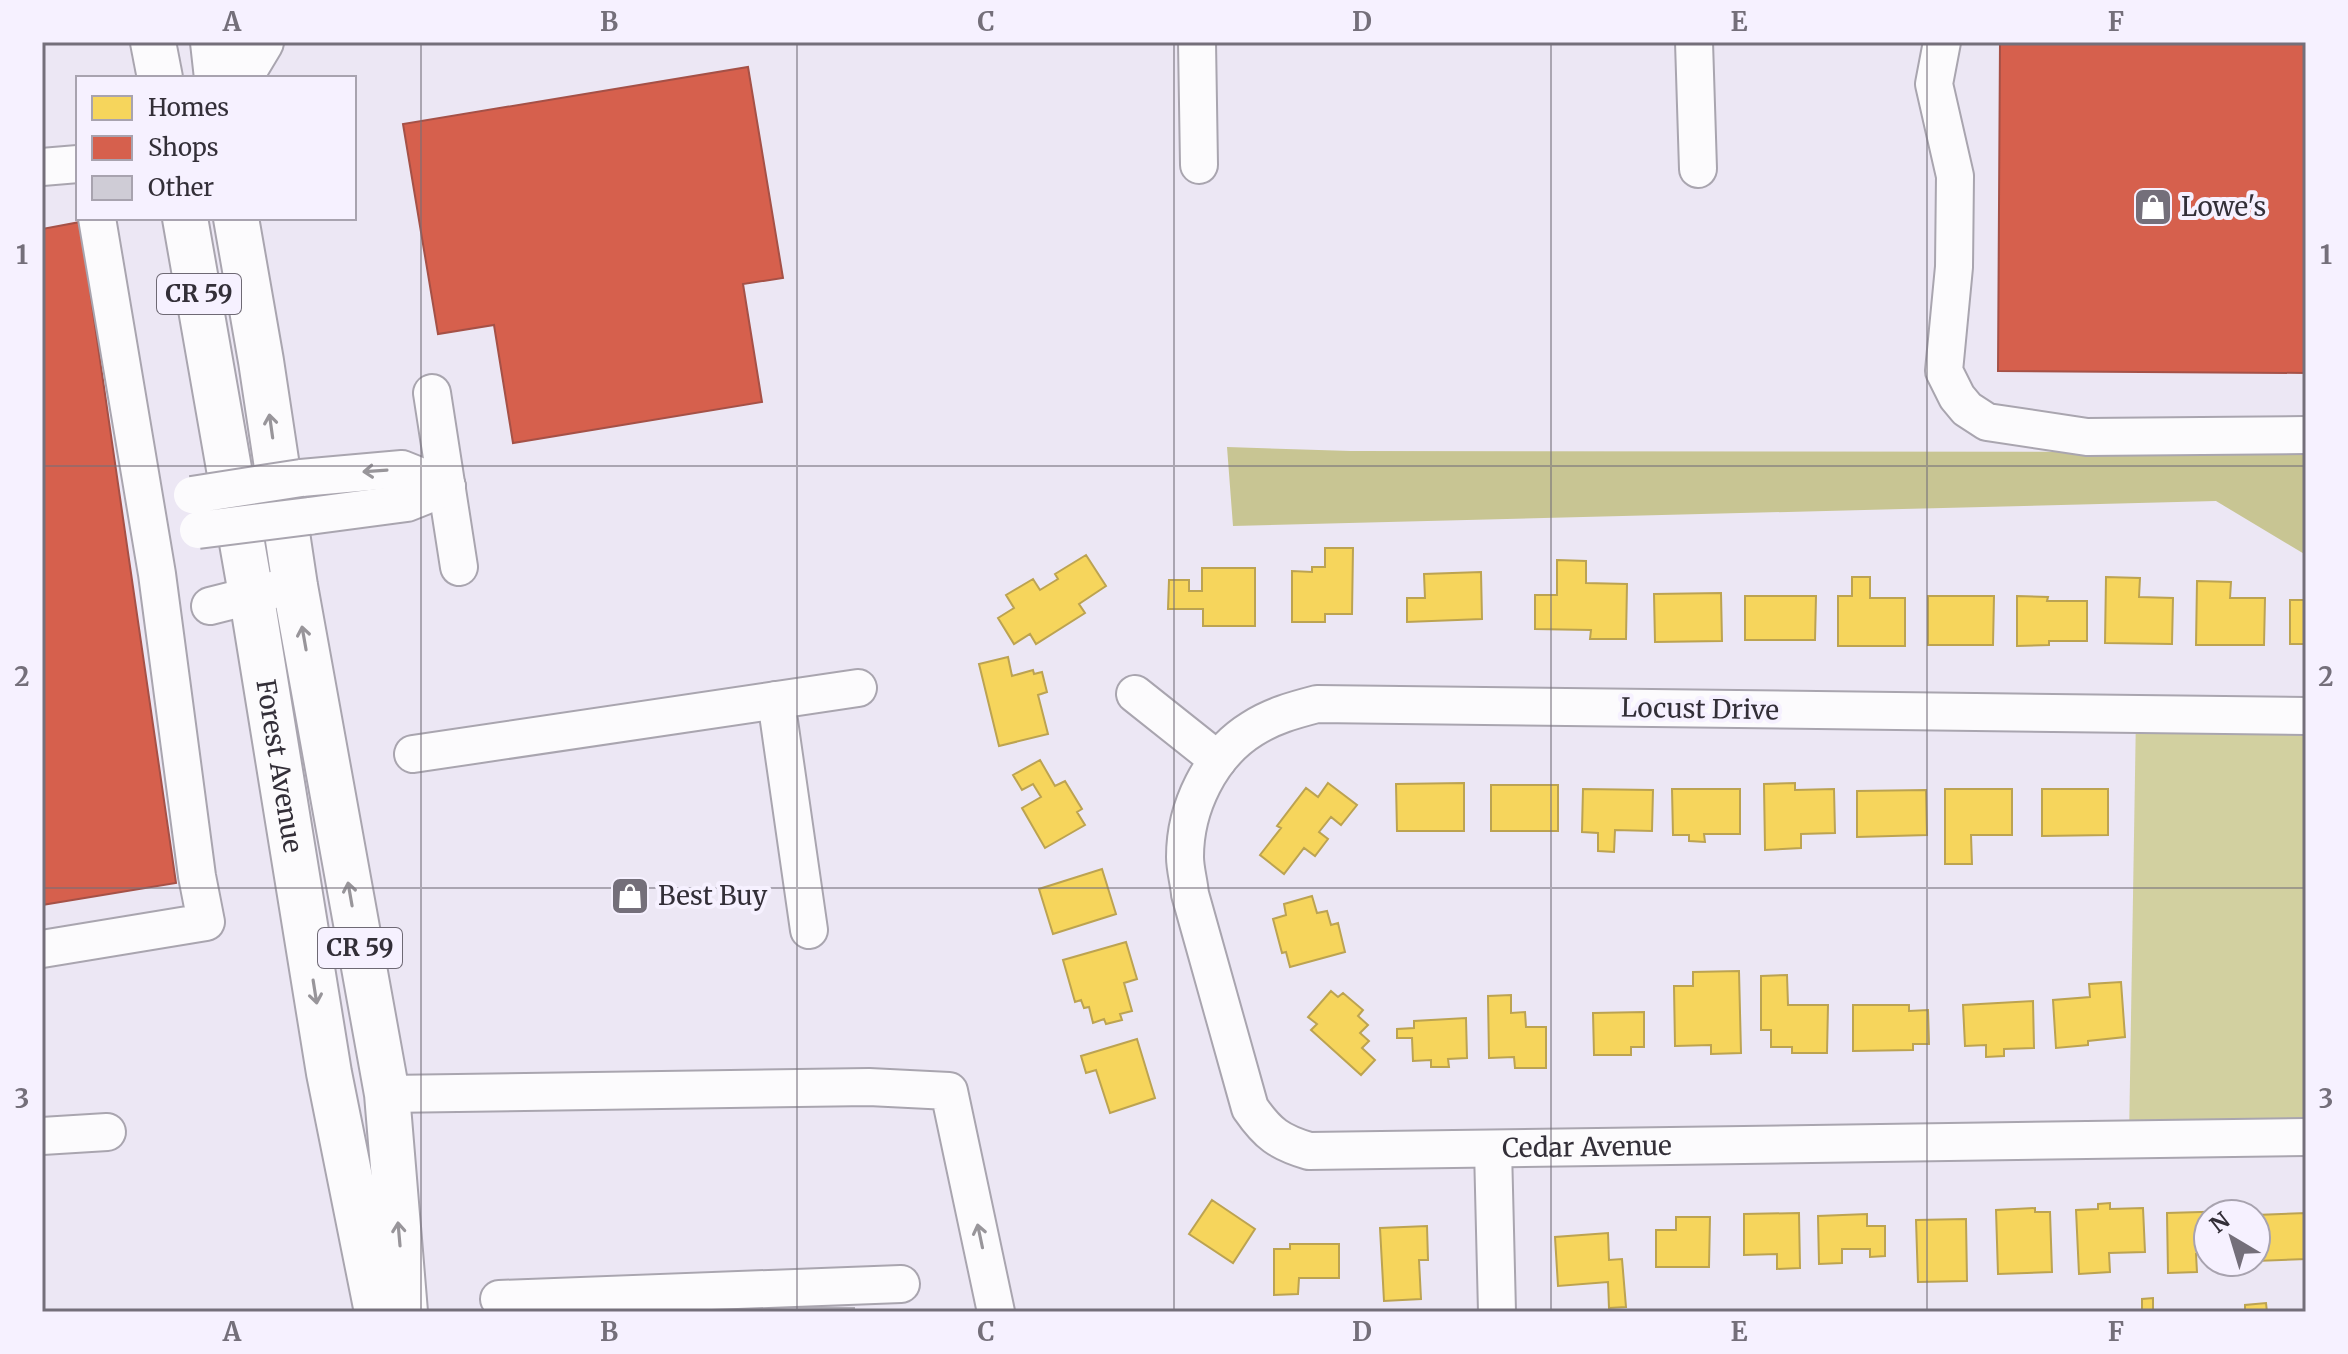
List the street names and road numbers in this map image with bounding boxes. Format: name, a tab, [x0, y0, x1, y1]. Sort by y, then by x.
road number: CR 59	[157, 274, 241, 314]
street label: Forest Avenue	[249, 677, 310, 855]
street label: Locust Drive	[1621, 691, 1779, 726]
road number: CR 59	[318, 928, 402, 968]
street label: Cedar Avenue	[1502, 1129, 1672, 1164]

